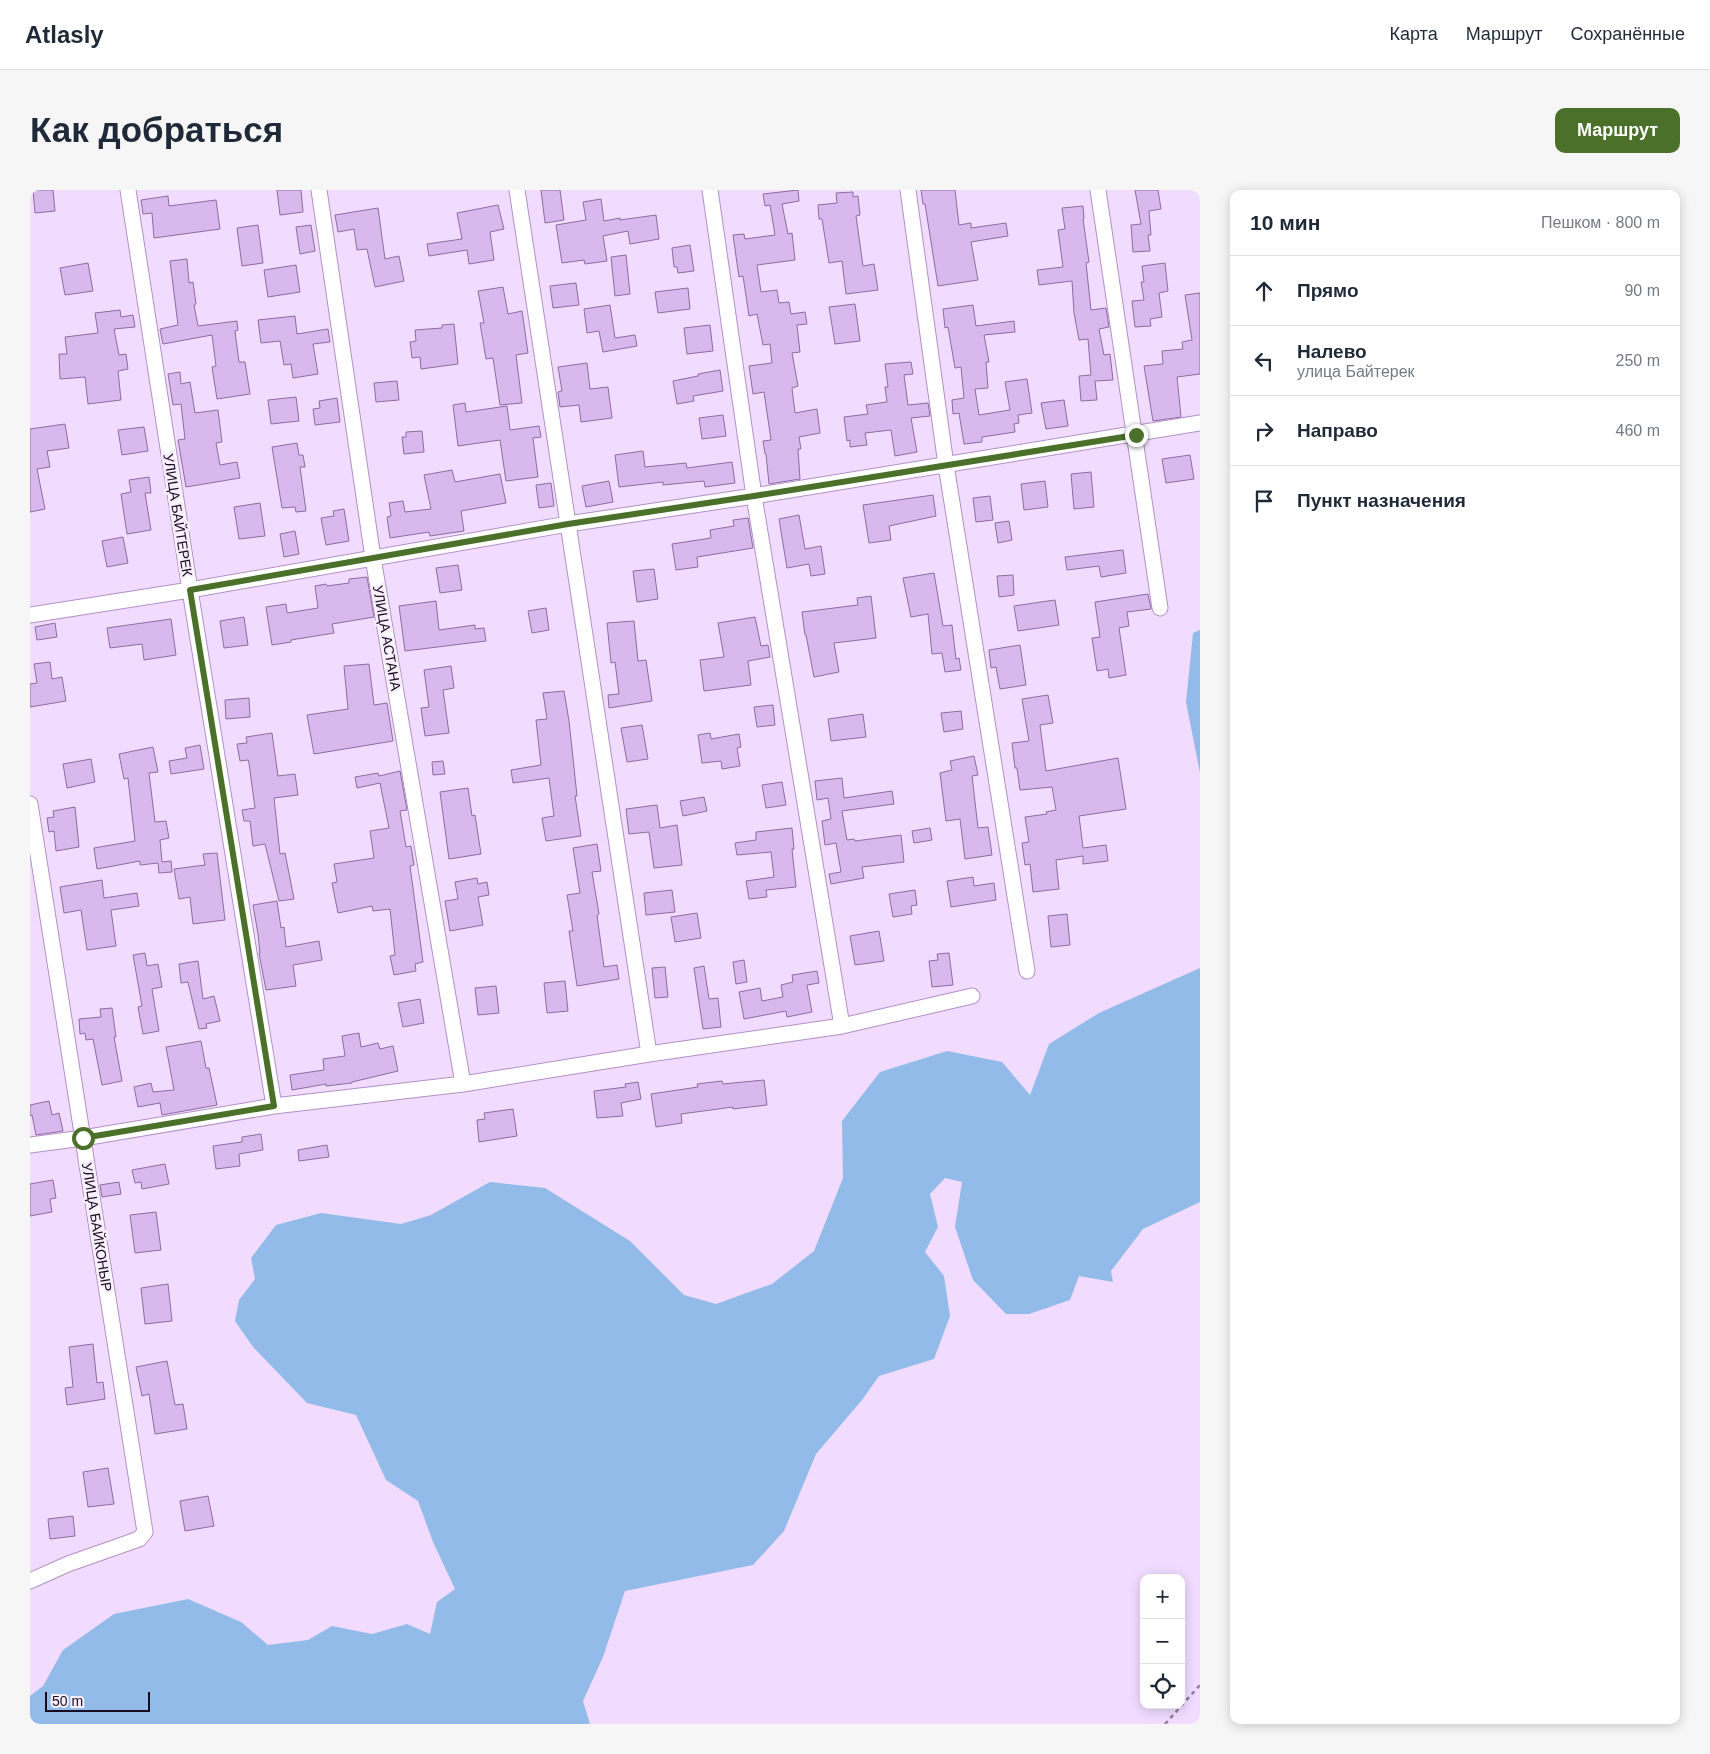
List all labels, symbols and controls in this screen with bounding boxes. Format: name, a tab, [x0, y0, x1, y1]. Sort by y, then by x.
text: Atlasly	[25, 21, 104, 48]
text: Карта	[1390, 24, 1438, 44]
text: Маршрут	[1466, 24, 1542, 44]
text: Сохранённые	[1570, 24, 1685, 44]
button: Маршрут	[1555, 108, 1680, 153]
text: Как добраться	[30, 110, 283, 149]
text: 10 мин	[1250, 211, 1320, 234]
text: Пешком · 800 m	[1541, 214, 1660, 231]
icon: ahead	[1250, 277, 1278, 305]
text: Прямо	[1297, 280, 1359, 301]
text: 90 m	[1624, 282, 1660, 299]
text: Налево	[1297, 341, 1367, 362]
icon: left	[1250, 347, 1278, 375]
text: 250 m	[1616, 352, 1660, 369]
text: улица Байтерек	[1297, 363, 1415, 380]
icon: right	[1250, 417, 1278, 445]
text: Направо	[1297, 420, 1378, 441]
text: 460 m	[1616, 422, 1660, 439]
route end	[1125, 424, 1148, 447]
street label: УЛИЦА БАЙТЕРЕК	[160, 452, 197, 578]
icon: arrive	[1250, 487, 1278, 515]
text: Пункт назначения	[1297, 490, 1466, 511]
street label: УЛИЦА АСТАНА	[370, 584, 404, 693]
route start	[72, 1127, 95, 1150]
street label: УЛИЦА БАЙКОНЫР	[79, 1161, 116, 1293]
map controls	[1140, 1574, 1185, 1709]
button: +	[1140, 1574, 1185, 1619]
button: −	[1140, 1619, 1185, 1664]
button: locate	[1140, 1664, 1185, 1709]
scale bar	[45, 1689, 150, 1712]
text: 50 m	[52, 1693, 83, 1709]

